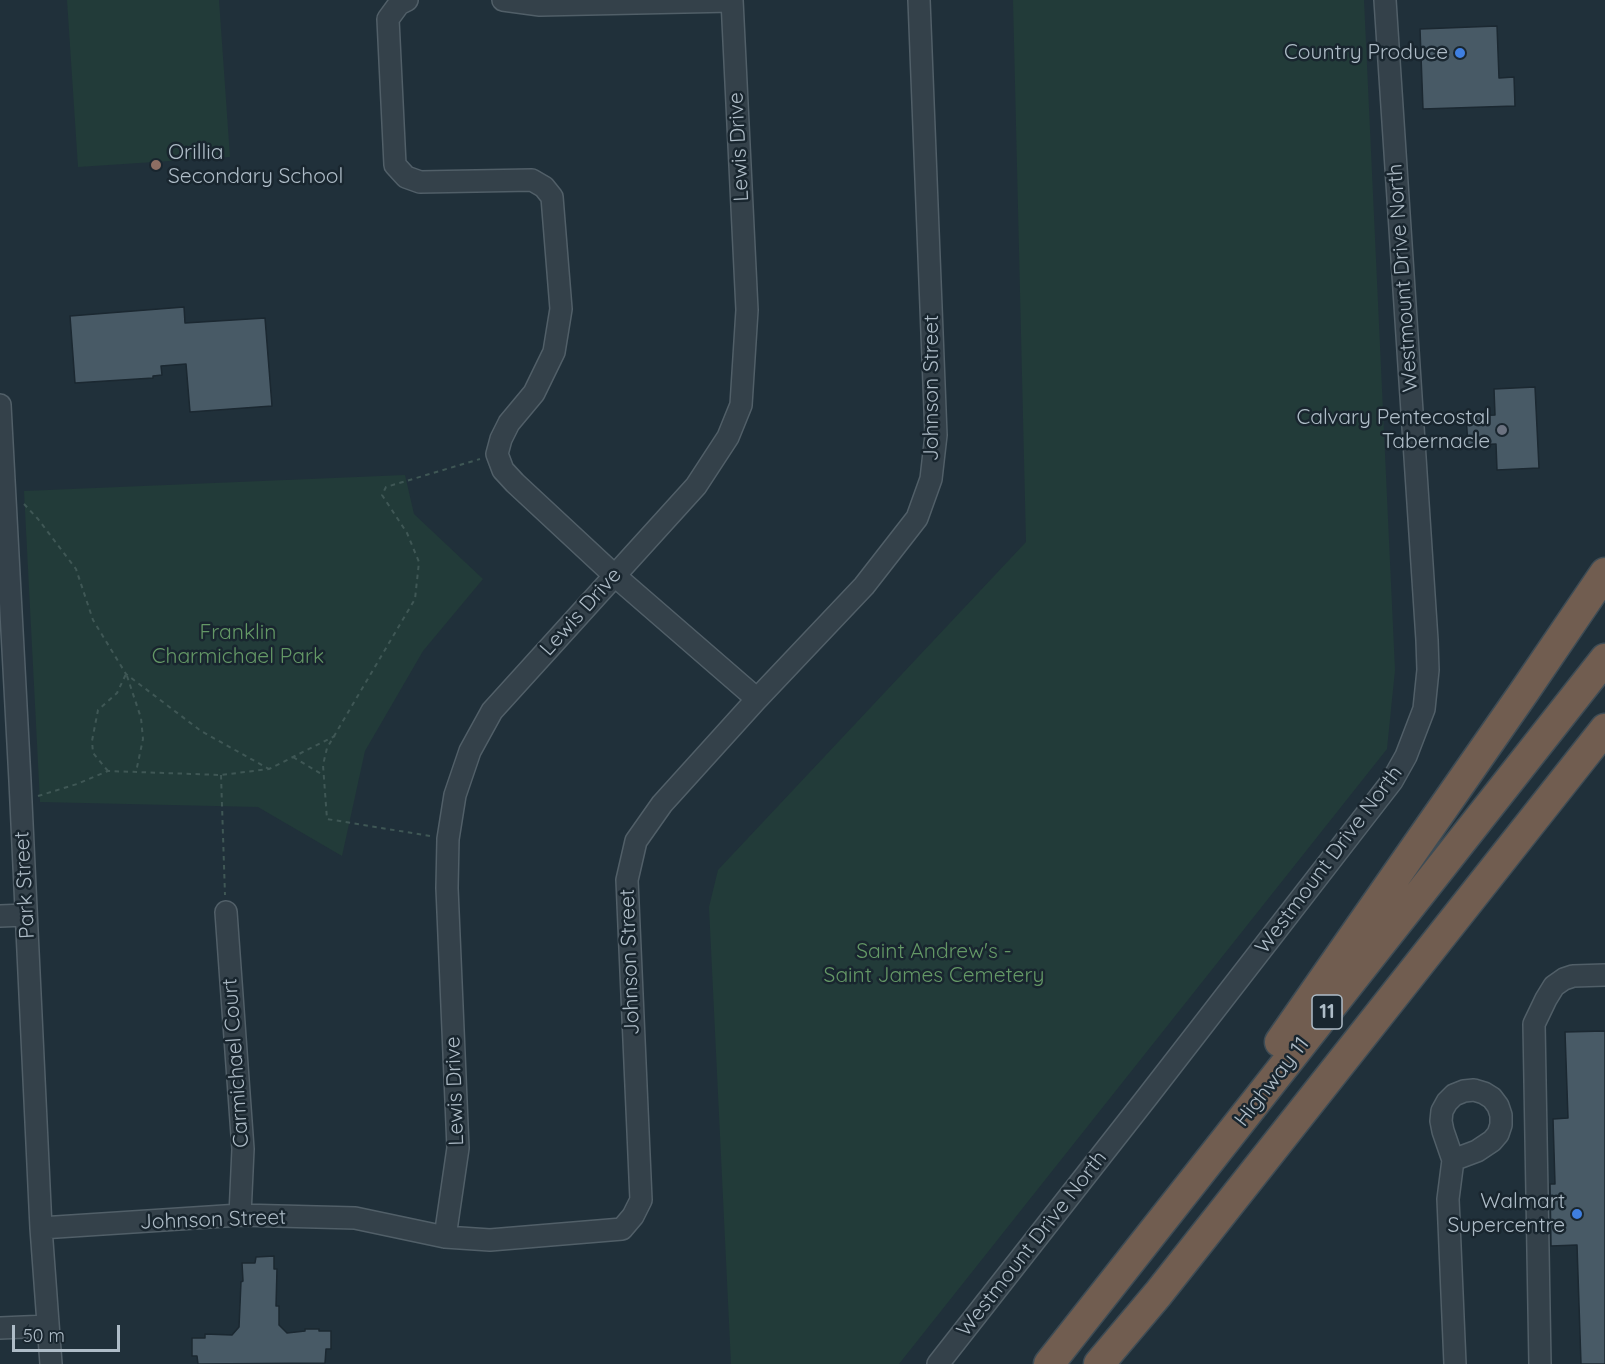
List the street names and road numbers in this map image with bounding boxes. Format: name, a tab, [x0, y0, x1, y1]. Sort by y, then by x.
street label: Lewis Drive	[724, 92, 754, 202]
street label: Westmount Drive North	[1382, 163, 1424, 393]
street label: Johnson Street	[919, 315, 945, 461]
street label: Lewis Drive	[535, 563, 627, 661]
street label: Westmount Drive North	[1250, 761, 1408, 959]
street label: Park Street	[10, 831, 40, 939]
street label: Johnson Street	[615, 888, 645, 1036]
street label: Carmichael Court	[218, 977, 254, 1149]
road number: 11	[1312, 995, 1342, 1029]
street label: Highway 11	[1229, 1032, 1315, 1132]
street label: Lewis Drive	[440, 1036, 470, 1146]
street label: Westmount Drive North	[952, 1146, 1112, 1342]
street label: Johnson Street	[139, 1205, 287, 1235]

